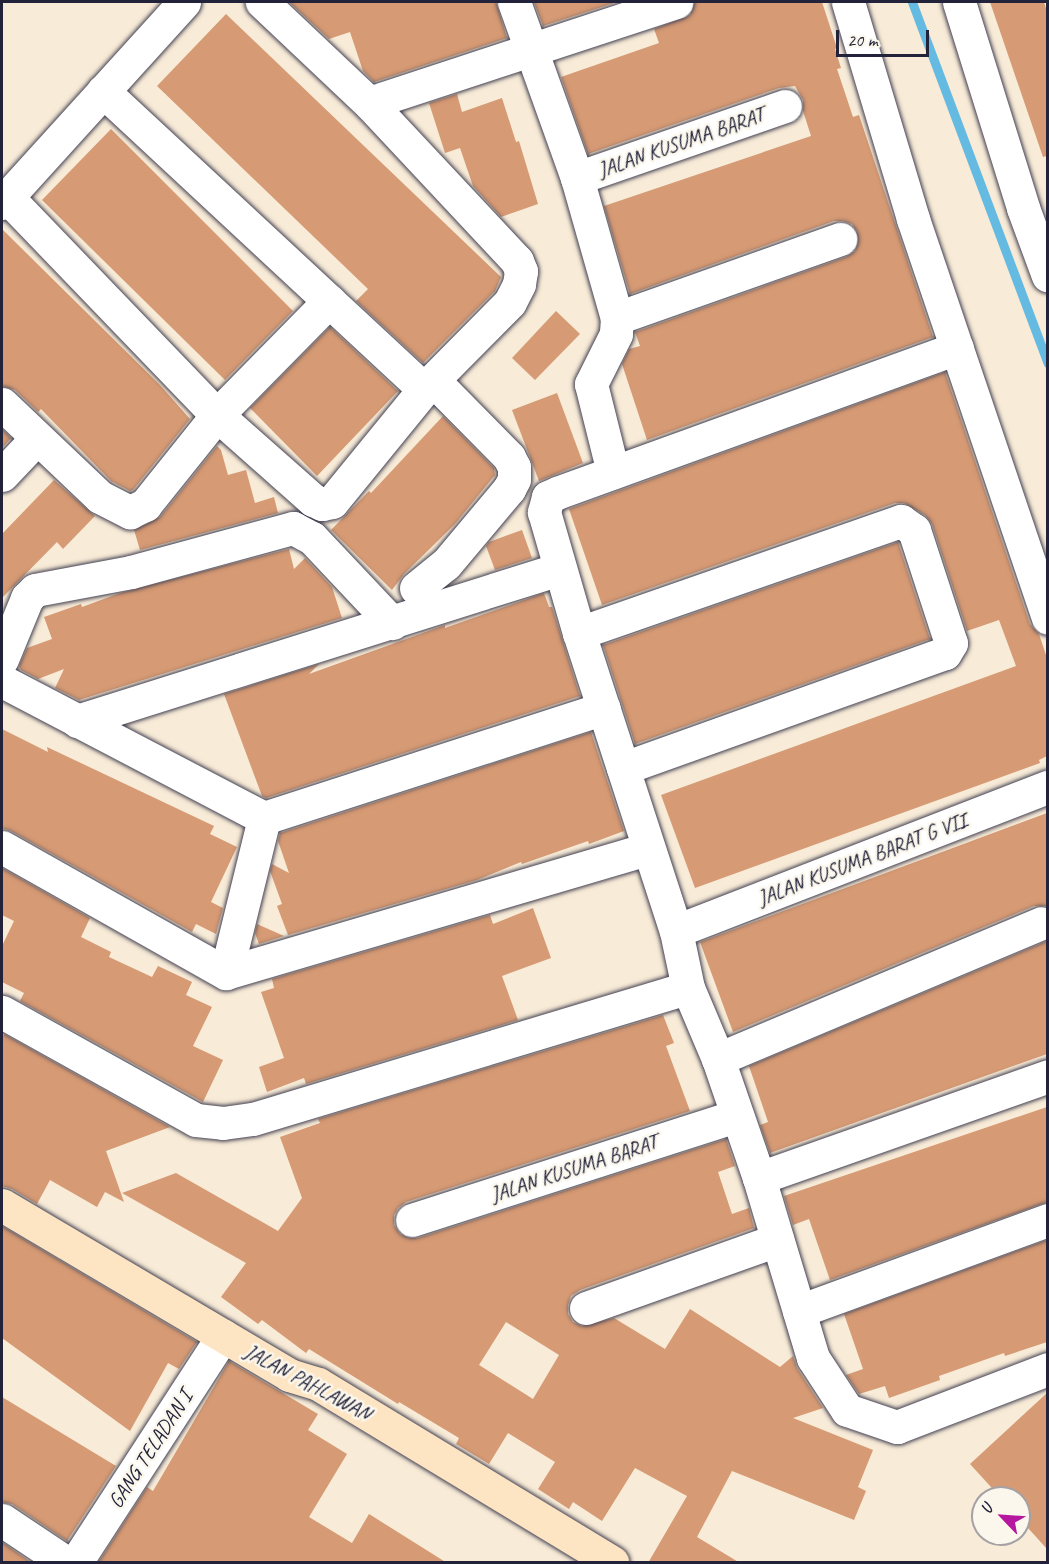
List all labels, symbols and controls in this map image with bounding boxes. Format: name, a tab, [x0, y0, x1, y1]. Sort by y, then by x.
scale bar	[839, 18, 932, 56]
text: 20 m	[847, 29, 878, 51]
street label: JALAN KUSUMA BARAT	[594, 102, 768, 182]
street label: JALAN KUSUMA BARAT G VII	[753, 807, 971, 911]
street label: JALAN KUSUMA BARAT	[487, 1129, 661, 1207]
street label: JALAN PAHLAWAN	[240, 1338, 376, 1426]
street label: GANG TELADAN I	[102, 1385, 198, 1513]
north arrow	[971, 1486, 1031, 1546]
text: U	[976, 1502, 997, 1517]

